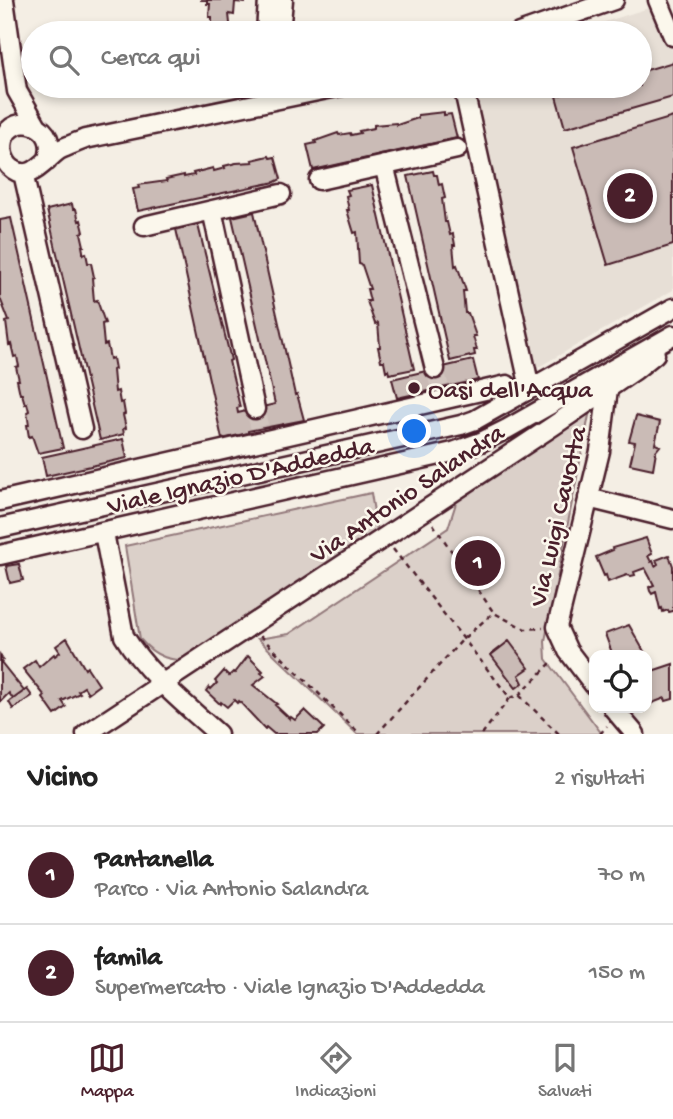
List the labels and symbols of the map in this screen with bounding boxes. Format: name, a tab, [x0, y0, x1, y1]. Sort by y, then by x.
pin: 2	[607, 170, 653, 222]
place label: Oasi dell'Acqua	[428, 377, 594, 408]
marker: Oasi dell'Acqua	[406, 380, 422, 396]
your location	[397, 414, 431, 448]
street label: Via Antonio Salandra	[305, 418, 513, 573]
street label: Via Luigi Cavotta	[524, 422, 597, 611]
street label: Viale Ignazio D'Addedda	[104, 432, 379, 524]
pin: 1	[455, 537, 501, 589]

